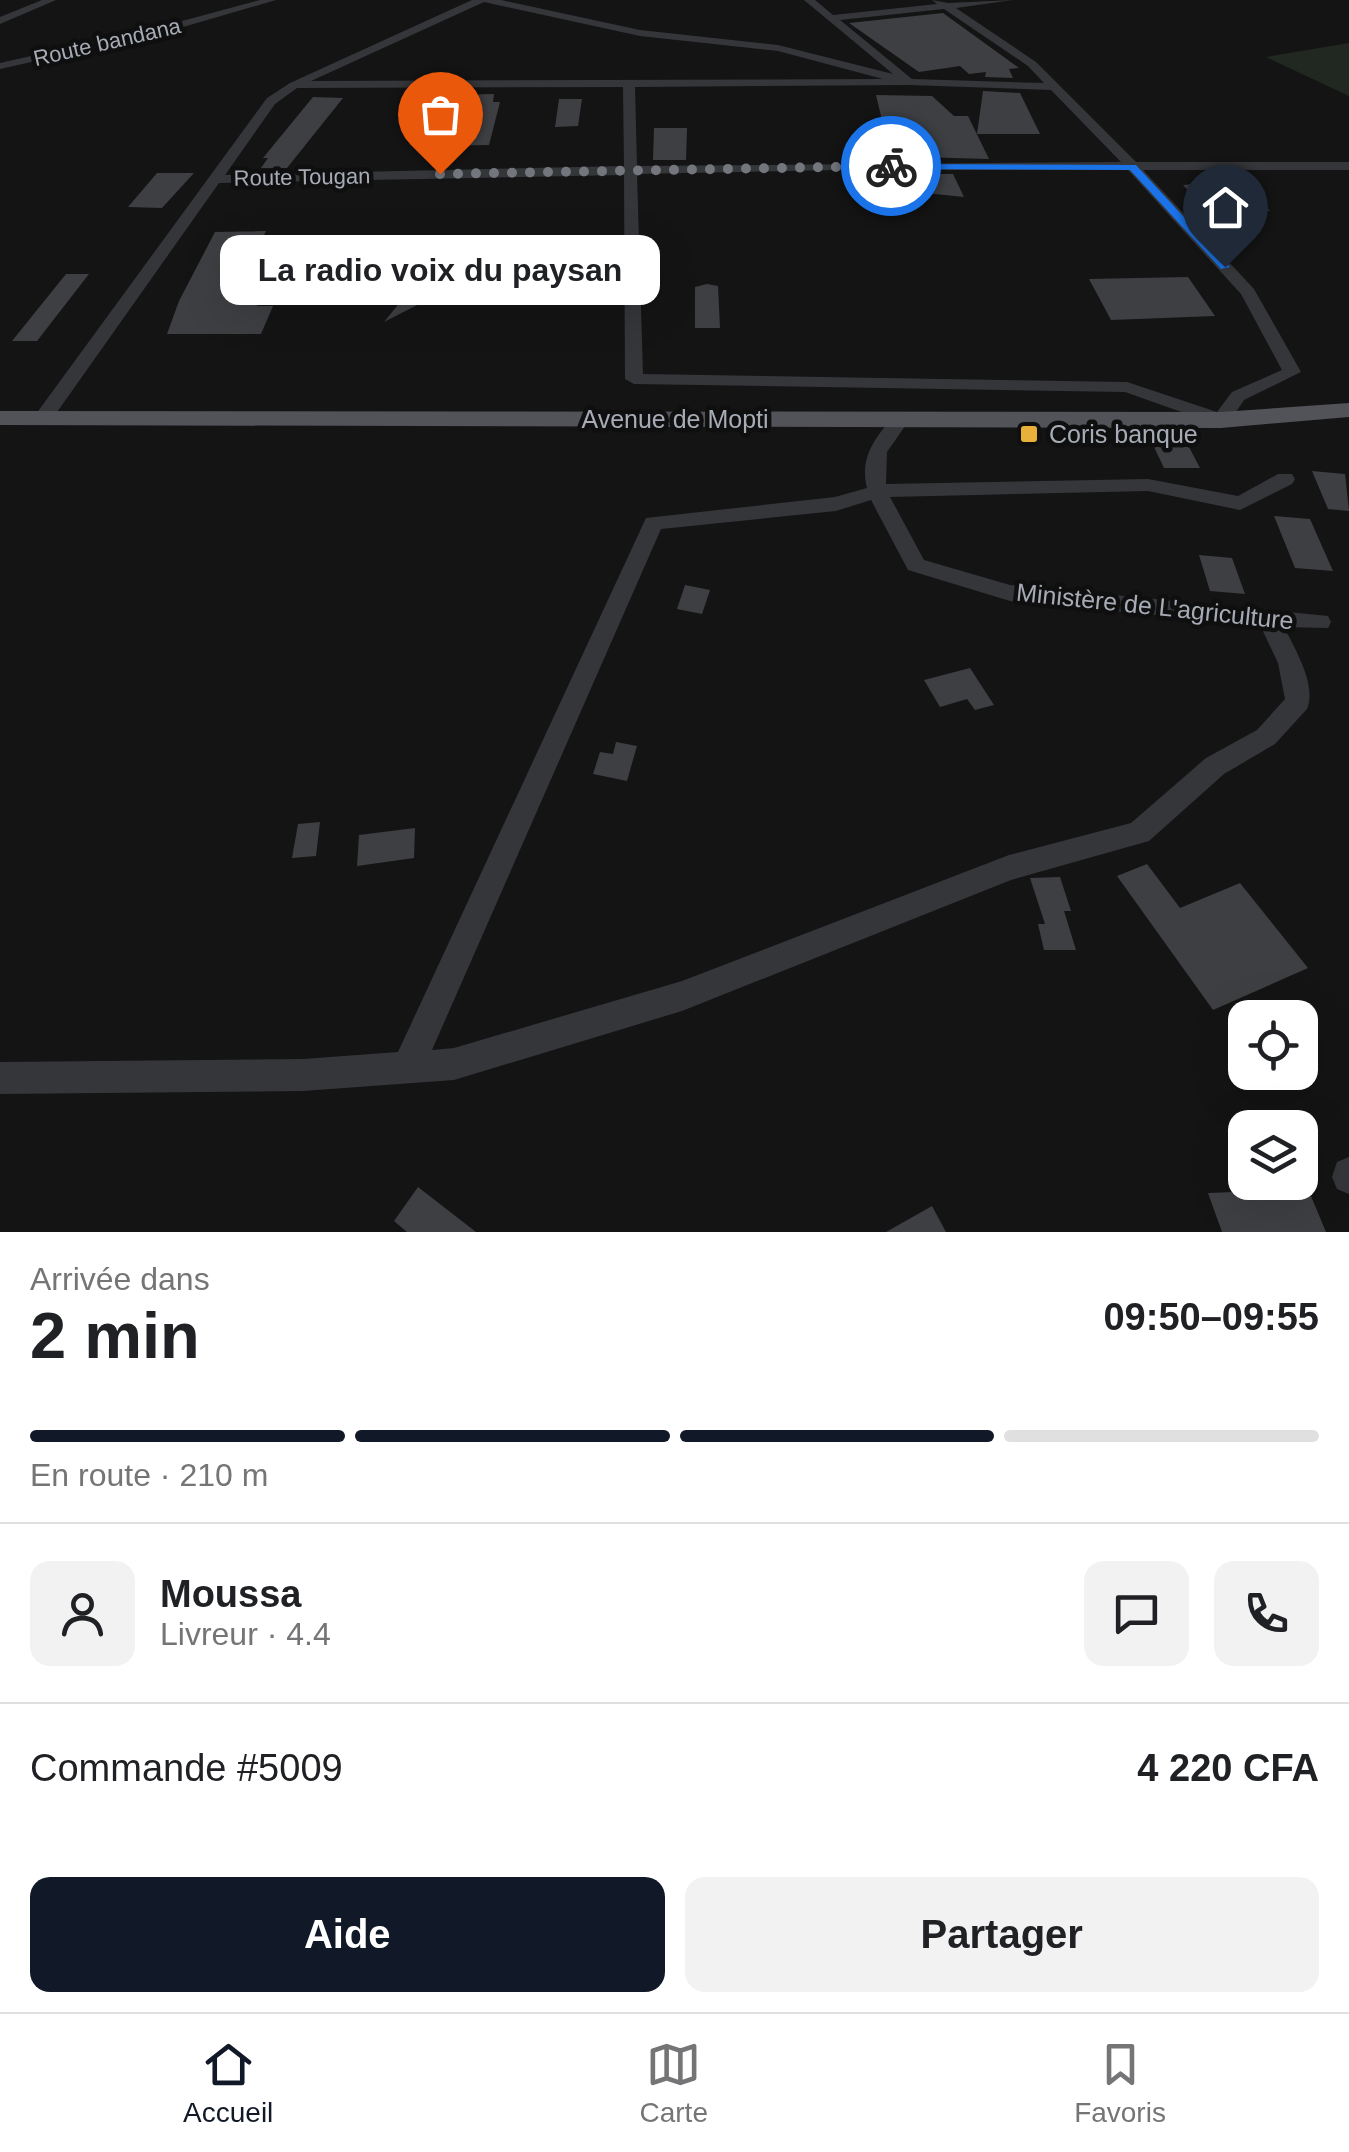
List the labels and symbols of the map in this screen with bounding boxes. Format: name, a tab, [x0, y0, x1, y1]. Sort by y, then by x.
street label: Route bandana	[31, 13, 184, 71]
pin	[398, 72, 483, 175]
courier	[841, 116, 941, 216]
street label: Route Tougan	[233, 163, 371, 191]
pin	[1183, 165, 1268, 268]
callout: La radio voix du paysan	[220, 234, 660, 304]
street label: Avenue de Mopti	[581, 405, 769, 433]
place label: Coris banque	[1049, 420, 1198, 448]
marker: Coris banque	[1018, 423, 1040, 445]
street label: Ministère de L'agriculture	[1015, 578, 1295, 634]

